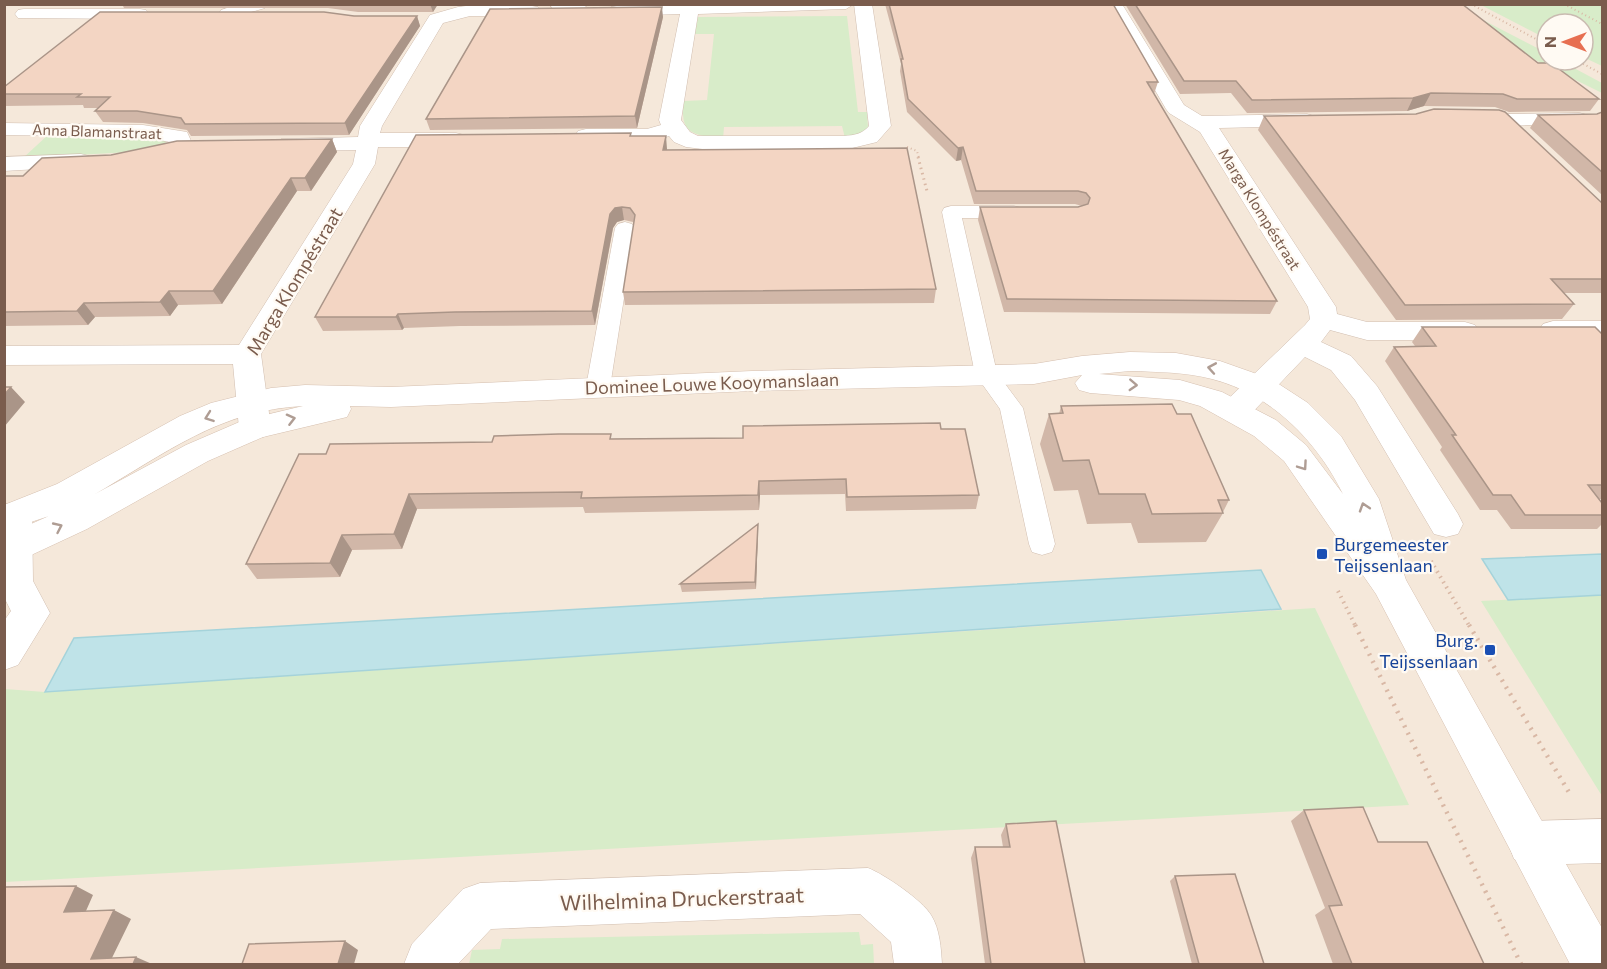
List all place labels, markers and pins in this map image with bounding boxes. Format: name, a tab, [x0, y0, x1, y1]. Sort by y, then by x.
place label: Burgemeester Teijssenlaan	[1334, 533, 1449, 576]
marker: Burgemeester Teijssenlaan	[1315, 547, 1329, 561]
place label: Burg. Teijssenlaan	[1379, 629, 1478, 672]
marker: Burg. Teijssenlaan	[1483, 643, 1497, 657]

